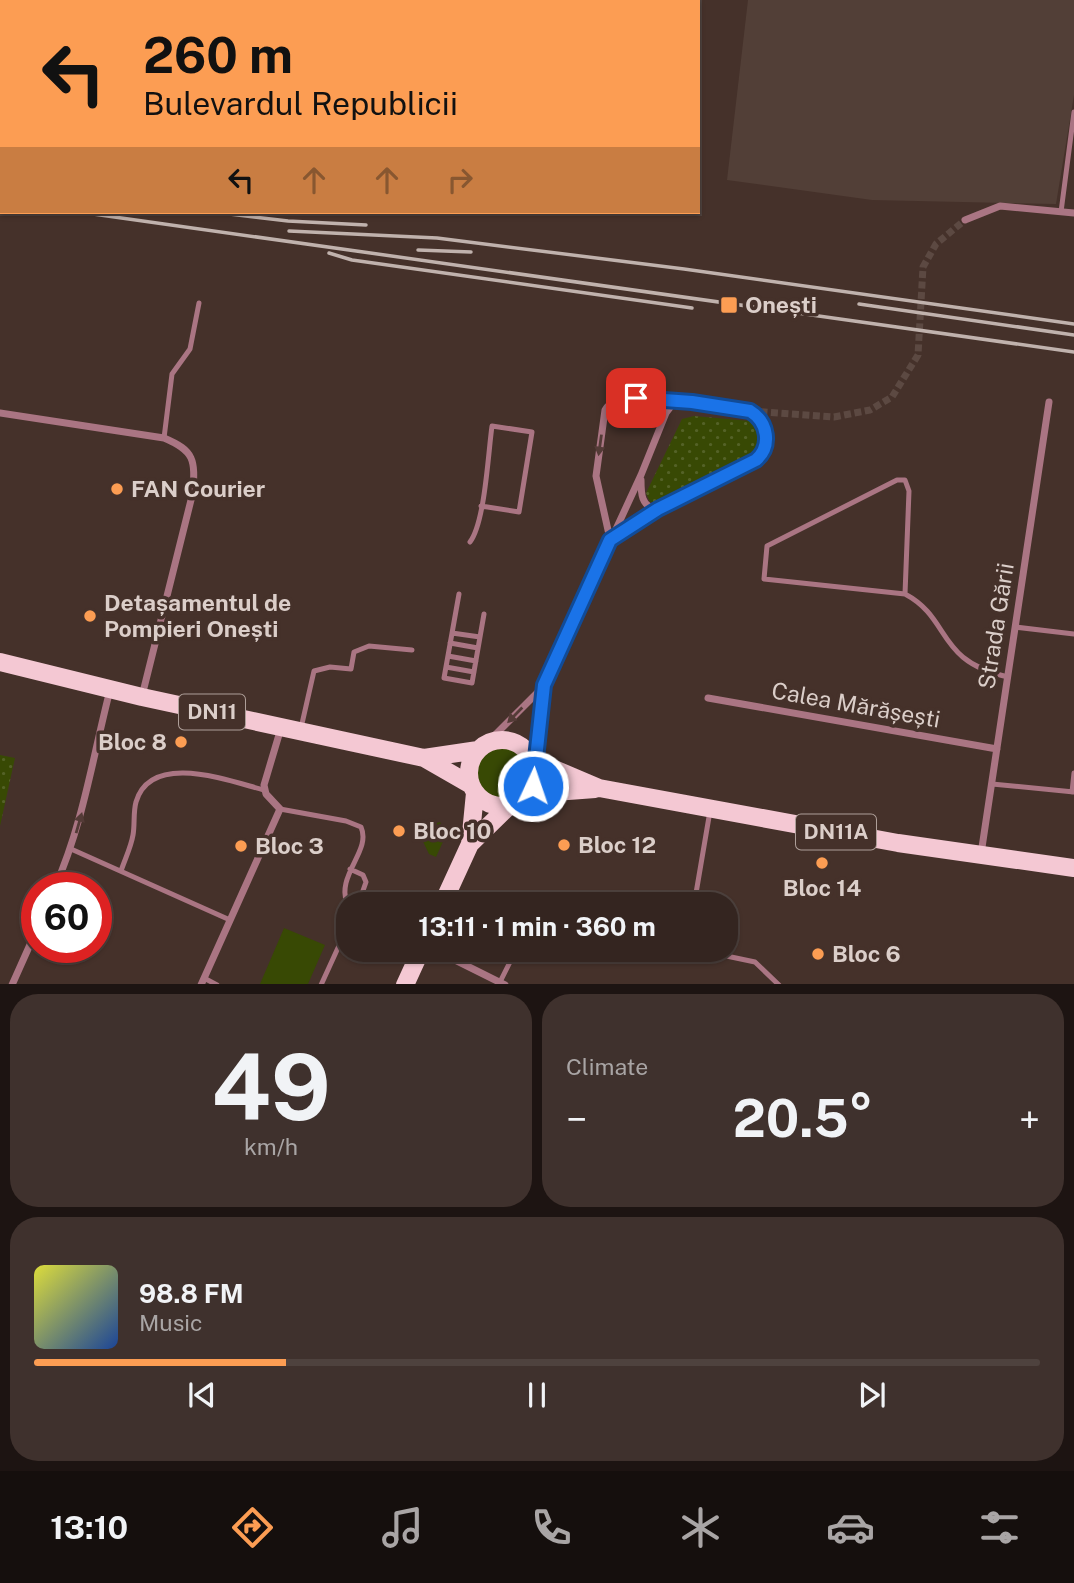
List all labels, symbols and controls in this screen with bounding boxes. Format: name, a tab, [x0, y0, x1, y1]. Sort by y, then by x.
text: 260 m	[143, 26, 293, 84]
icon: left	[28, 28, 119, 119]
text: Bulevardul Republicii	[143, 85, 458, 122]
icon: left	[222, 161, 260, 199]
icon: ahead	[295, 161, 333, 199]
icon: ahead	[368, 161, 406, 199]
icon: right	[441, 161, 479, 199]
place label: Onești	[745, 291, 817, 318]
marker: Onești	[719, 295, 739, 315]
pin	[606, 368, 666, 428]
icon: arrive	[617, 379, 655, 417]
one-way arrow	[594, 434, 605, 456]
place label: FAN Courier	[131, 475, 265, 502]
marker: FAN Courier	[109, 481, 125, 497]
street label: Strada Gării	[972, 561, 1019, 691]
place label: Detașamentul de Pompieri Onești	[104, 589, 291, 642]
marker: Detașamentul de Pompieri Onești	[82, 608, 98, 624]
street label: Calea Mărășești	[770, 676, 943, 733]
road number: DN11	[179, 694, 245, 730]
one-way arrow	[507, 706, 523, 723]
place label: Bloc 8	[98, 728, 167, 755]
marker: Bloc 8	[173, 734, 189, 750]
position arrow	[496, 749, 570, 823]
one-way arrow	[74, 813, 84, 834]
road number: DN11A	[796, 814, 876, 850]
place label: Bloc 10	[413, 817, 491, 844]
marker: Bloc 10	[391, 823, 407, 839]
place label: Bloc 12	[578, 831, 656, 858]
place label: Bloc 3	[255, 832, 324, 859]
marker: Bloc 12	[556, 837, 572, 853]
marker: Bloc 3	[233, 838, 249, 854]
marker: Bloc 14	[814, 855, 830, 871]
speed limit sign: 60	[21, 872, 112, 963]
place label: Bloc 14	[783, 874, 861, 901]
text: 13:11 · 1 min · 360 m	[418, 911, 656, 942]
place label: Bloc 6	[832, 940, 901, 967]
marker: Bloc 6	[810, 946, 826, 962]
text: 49	[211, 1034, 331, 1140]
text: Climate	[566, 1053, 648, 1080]
text: 20.5°	[733, 1088, 873, 1149]
text: −	[566, 1097, 587, 1142]
text: +	[1019, 1097, 1040, 1142]
text: km/h	[244, 1133, 298, 1160]
text: 98.8 FM	[139, 1278, 244, 1309]
text: Music	[139, 1309, 203, 1336]
icon: previous	[183, 1376, 221, 1414]
icon: pause	[518, 1376, 556, 1414]
icon: next	[853, 1376, 891, 1414]
icon: directions	[228, 1503, 277, 1552]
icon: music	[378, 1503, 427, 1552]
icon: phone	[527, 1503, 576, 1552]
icon: climate	[676, 1503, 725, 1552]
icon: car	[826, 1503, 875, 1552]
icon: filters	[975, 1503, 1024, 1552]
text: 13:10	[50, 1509, 128, 1546]

